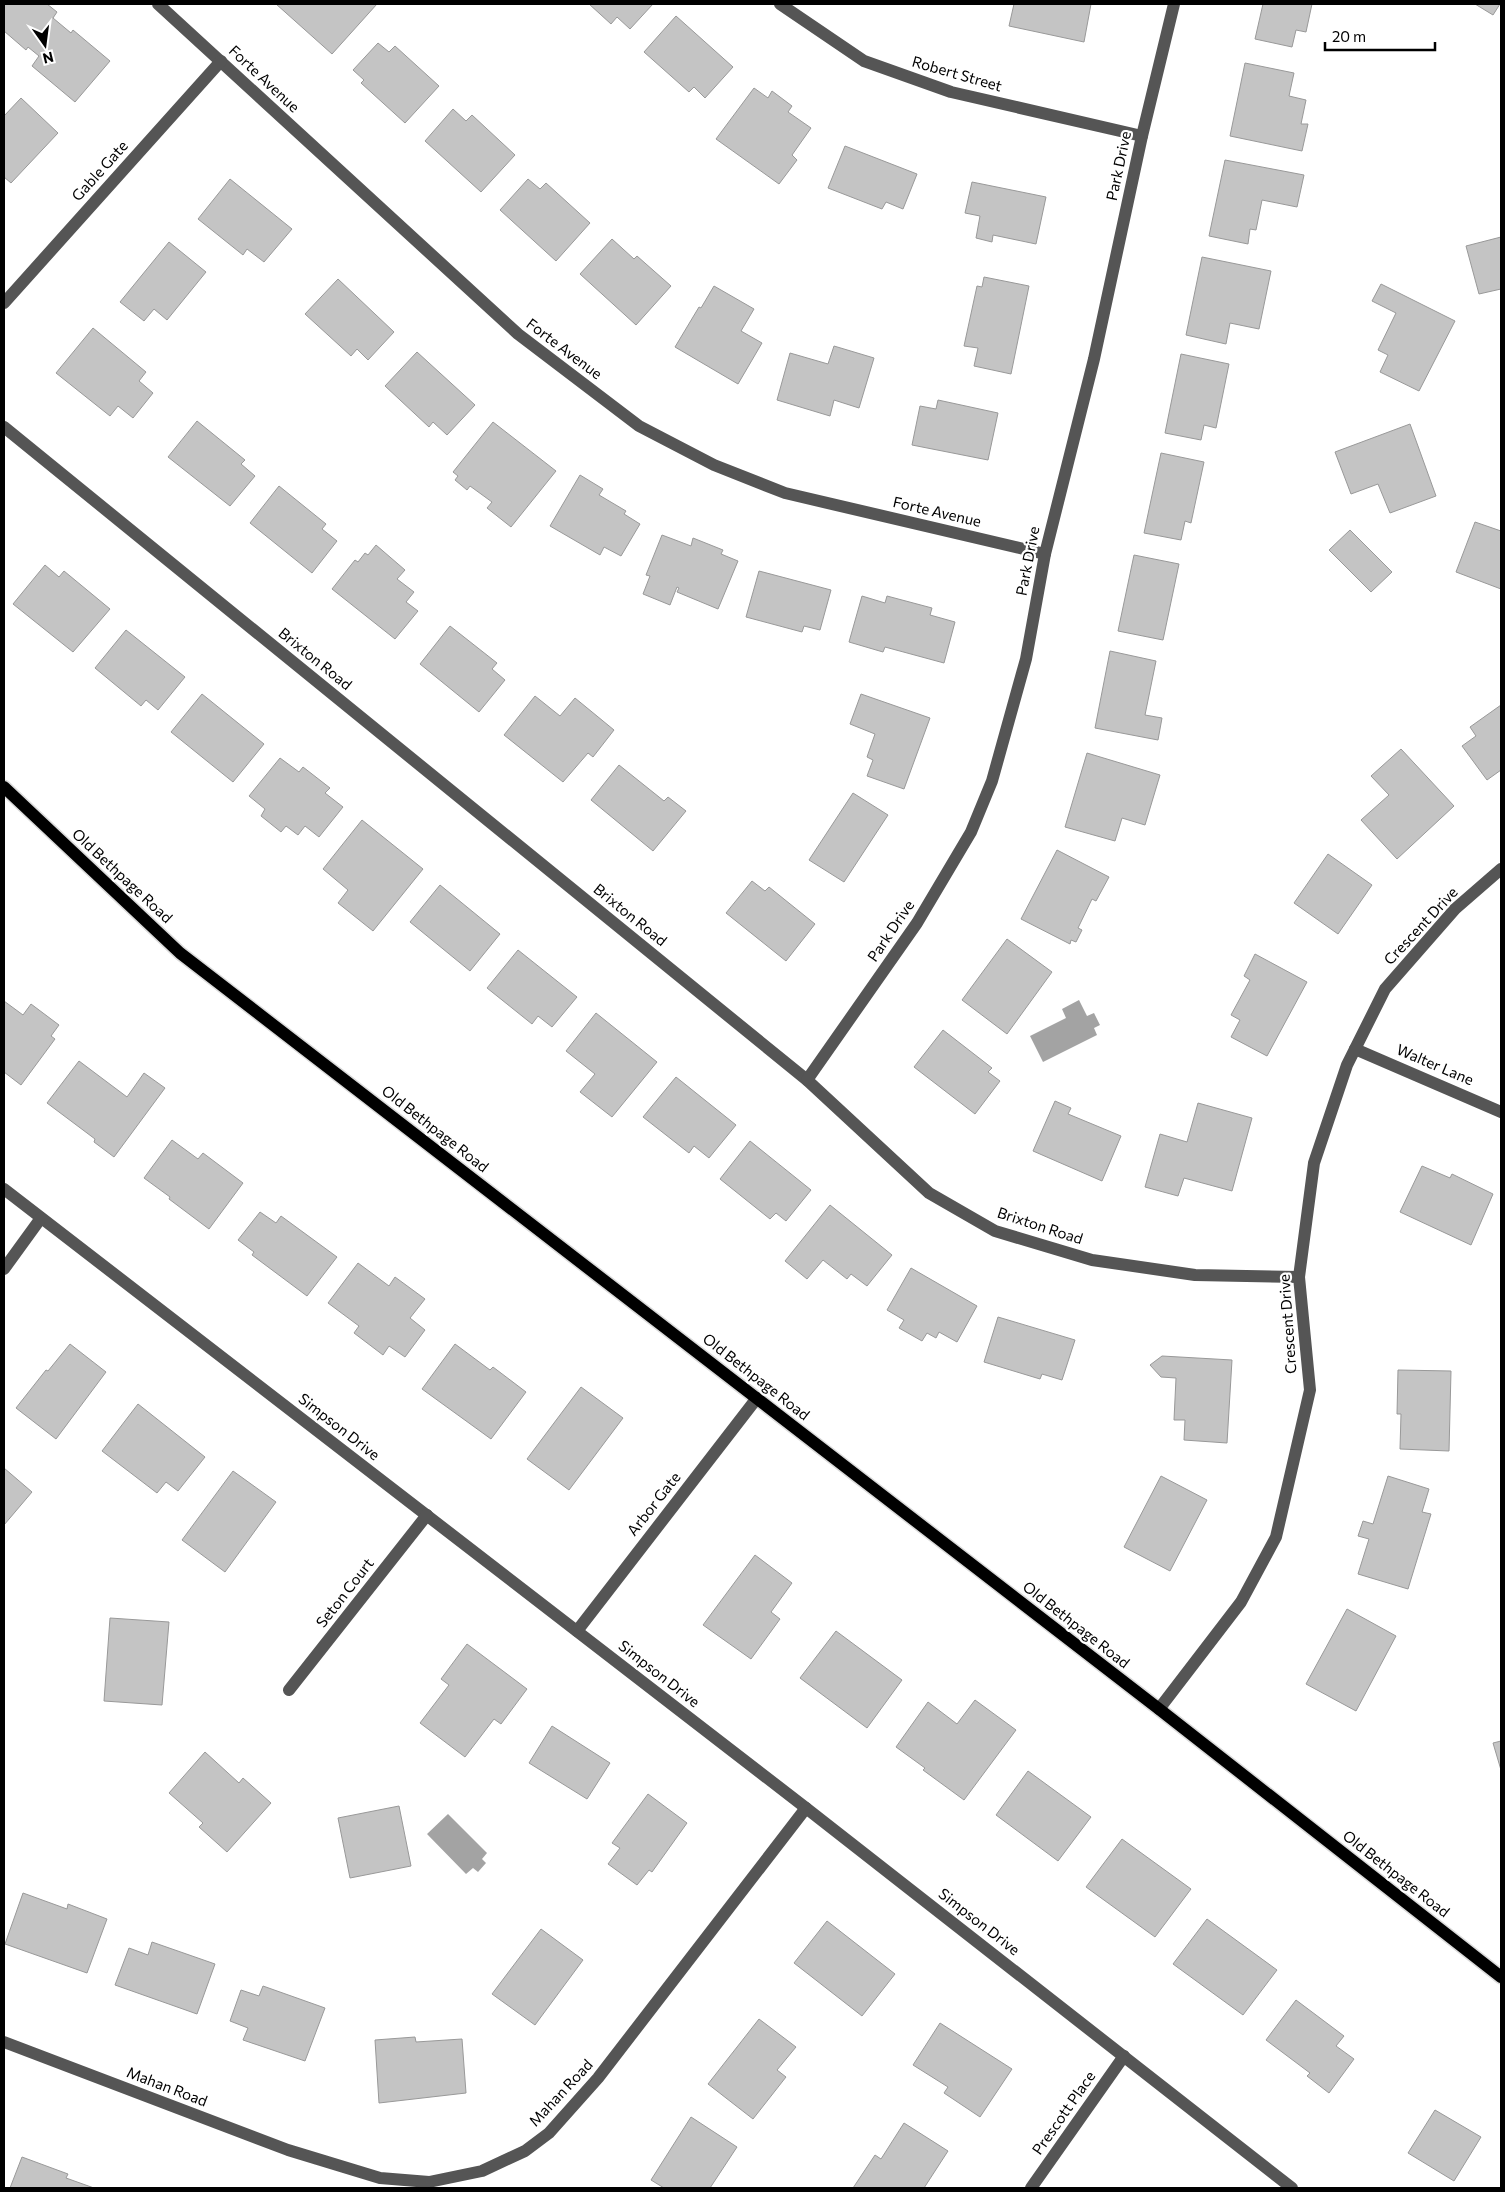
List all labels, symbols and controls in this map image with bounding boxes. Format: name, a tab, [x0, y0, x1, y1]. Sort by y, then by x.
north arrow	[20, 20, 70, 70]
scale bar	[1325, 20, 1435, 52]
text: 20 m	[1332, 27, 1366, 45]
street label: Forte Avenue	[226, 41, 304, 116]
text: N	[41, 49, 55, 68]
street label: Robert Street	[910, 52, 1004, 94]
street label: Park Drive	[1102, 129, 1134, 202]
street label: Gable Gate	[67, 136, 131, 204]
street label: Forte Avenue	[523, 314, 606, 383]
street label: Forte Avenue	[891, 492, 983, 530]
street label: Park Drive	[1011, 524, 1043, 597]
street label: Brixton Road	[275, 623, 356, 693]
street label: Old Bethpage Road	[69, 824, 176, 926]
street label: Brixton Road	[590, 879, 671, 949]
street label: Crescent Drive	[1380, 883, 1461, 968]
street label: Park Drive	[863, 896, 917, 965]
street label: Walter Lane	[1394, 1040, 1477, 1088]
street label: Old Bethpage Road	[379, 1081, 493, 1175]
street label: Brixton Road	[995, 1203, 1085, 1247]
street label: Crescent Drive	[1275, 1274, 1299, 1375]
street label: Old Bethpage Road	[700, 1329, 814, 1423]
street label: Simpson Drive	[295, 1389, 384, 1464]
street label: Arbor Gate	[623, 1468, 684, 1539]
street label: Seton Court	[312, 1554, 377, 1631]
street label: Old Bethpage Road	[1020, 1577, 1134, 1671]
street label: Simpson Drive	[615, 1636, 704, 1711]
street label: Old Bethpage Road	[1340, 1826, 1454, 1920]
street label: Simpson Drive	[935, 1884, 1024, 1959]
street label: Mahan Road	[525, 2055, 596, 2130]
street label: Mahan Road	[124, 2062, 210, 2110]
street label: Prescott Place	[1028, 2067, 1099, 2158]

